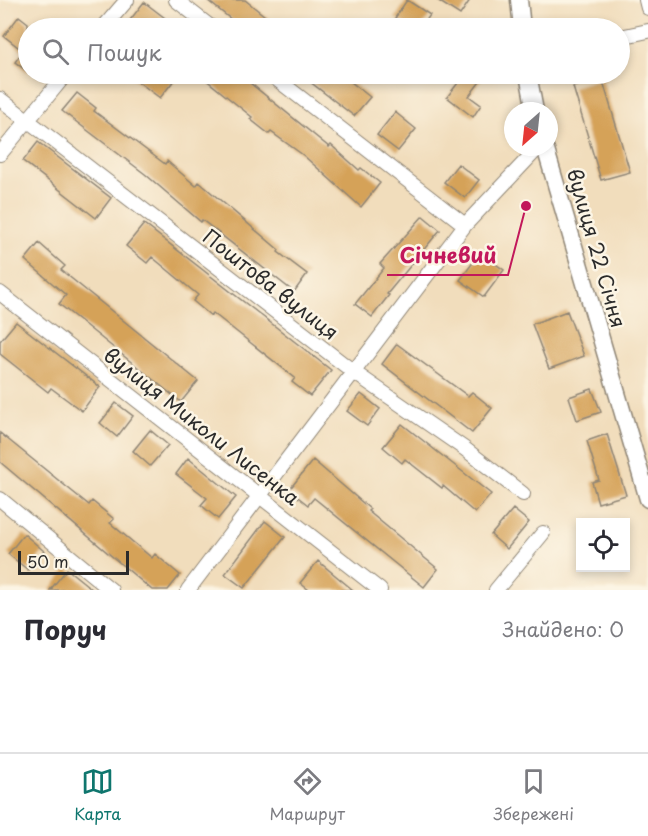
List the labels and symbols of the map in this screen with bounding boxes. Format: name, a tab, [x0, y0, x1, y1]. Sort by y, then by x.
north arrow	[504, 102, 558, 156]
street label: вулиця 22 Січня	[560, 165, 634, 331]
street label: Поштова вулиця	[197, 221, 345, 347]
callout: Січневий	[387, 236, 508, 275]
text: Січневий	[399, 238, 497, 270]
street label: вулиця Миколи Лисенка	[98, 340, 307, 513]
scale bar	[18, 548, 129, 576]

